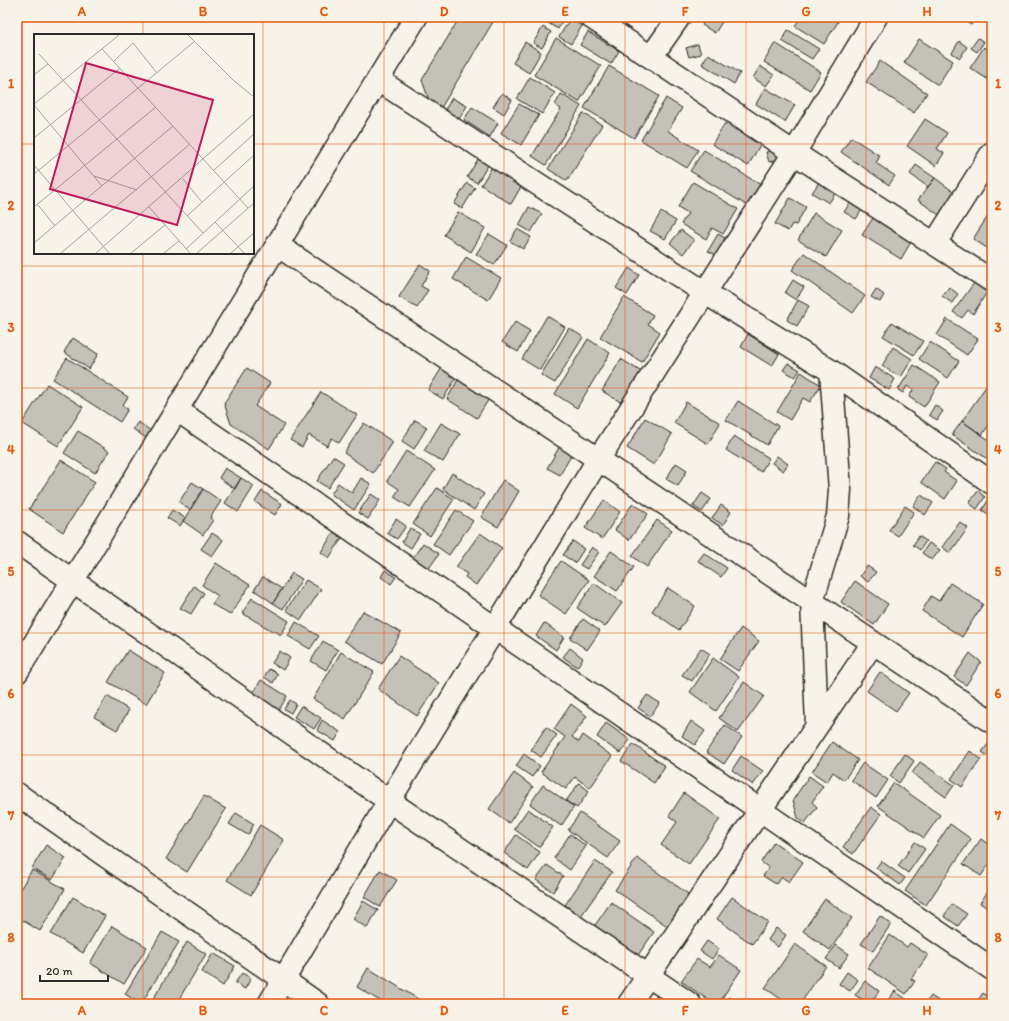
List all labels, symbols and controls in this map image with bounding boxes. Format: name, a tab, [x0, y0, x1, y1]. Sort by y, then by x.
text: A	[77, 4, 87, 19]
text: B	[199, 4, 208, 19]
text: C	[320, 4, 329, 19]
text: D	[440, 4, 449, 19]
text: E	[561, 4, 569, 19]
text: F	[682, 4, 689, 19]
text: G	[802, 4, 811, 19]
text: H	[923, 4, 932, 19]
inset map	[34, 34, 254, 254]
text: 1	[8, 76, 14, 91]
text: 1	[995, 76, 1001, 91]
text: 2	[8, 198, 15, 213]
text: 2	[995, 198, 1002, 213]
text: 3	[7, 320, 15, 335]
text: 3	[994, 320, 1002, 335]
text: 4	[7, 442, 15, 457]
text: 4	[994, 442, 1002, 457]
text: 5	[8, 564, 15, 579]
text: 5	[995, 564, 1002, 579]
text: 6	[8, 686, 15, 701]
text: 6	[995, 686, 1002, 701]
text: 7	[7, 808, 15, 823]
text: 7	[994, 808, 1002, 823]
text: 8	[7, 930, 15, 945]
text: 8	[994, 930, 1002, 945]
scale bar	[40, 957, 108, 983]
text: 20 m	[46, 964, 73, 978]
text: A	[77, 1003, 87, 1018]
text: B	[199, 1003, 208, 1018]
text: C	[320, 1003, 329, 1018]
text: D	[440, 1003, 449, 1018]
text: E	[561, 1003, 569, 1018]
text: F	[682, 1003, 689, 1018]
text: G	[802, 1003, 811, 1018]
text: H	[923, 1003, 932, 1018]

